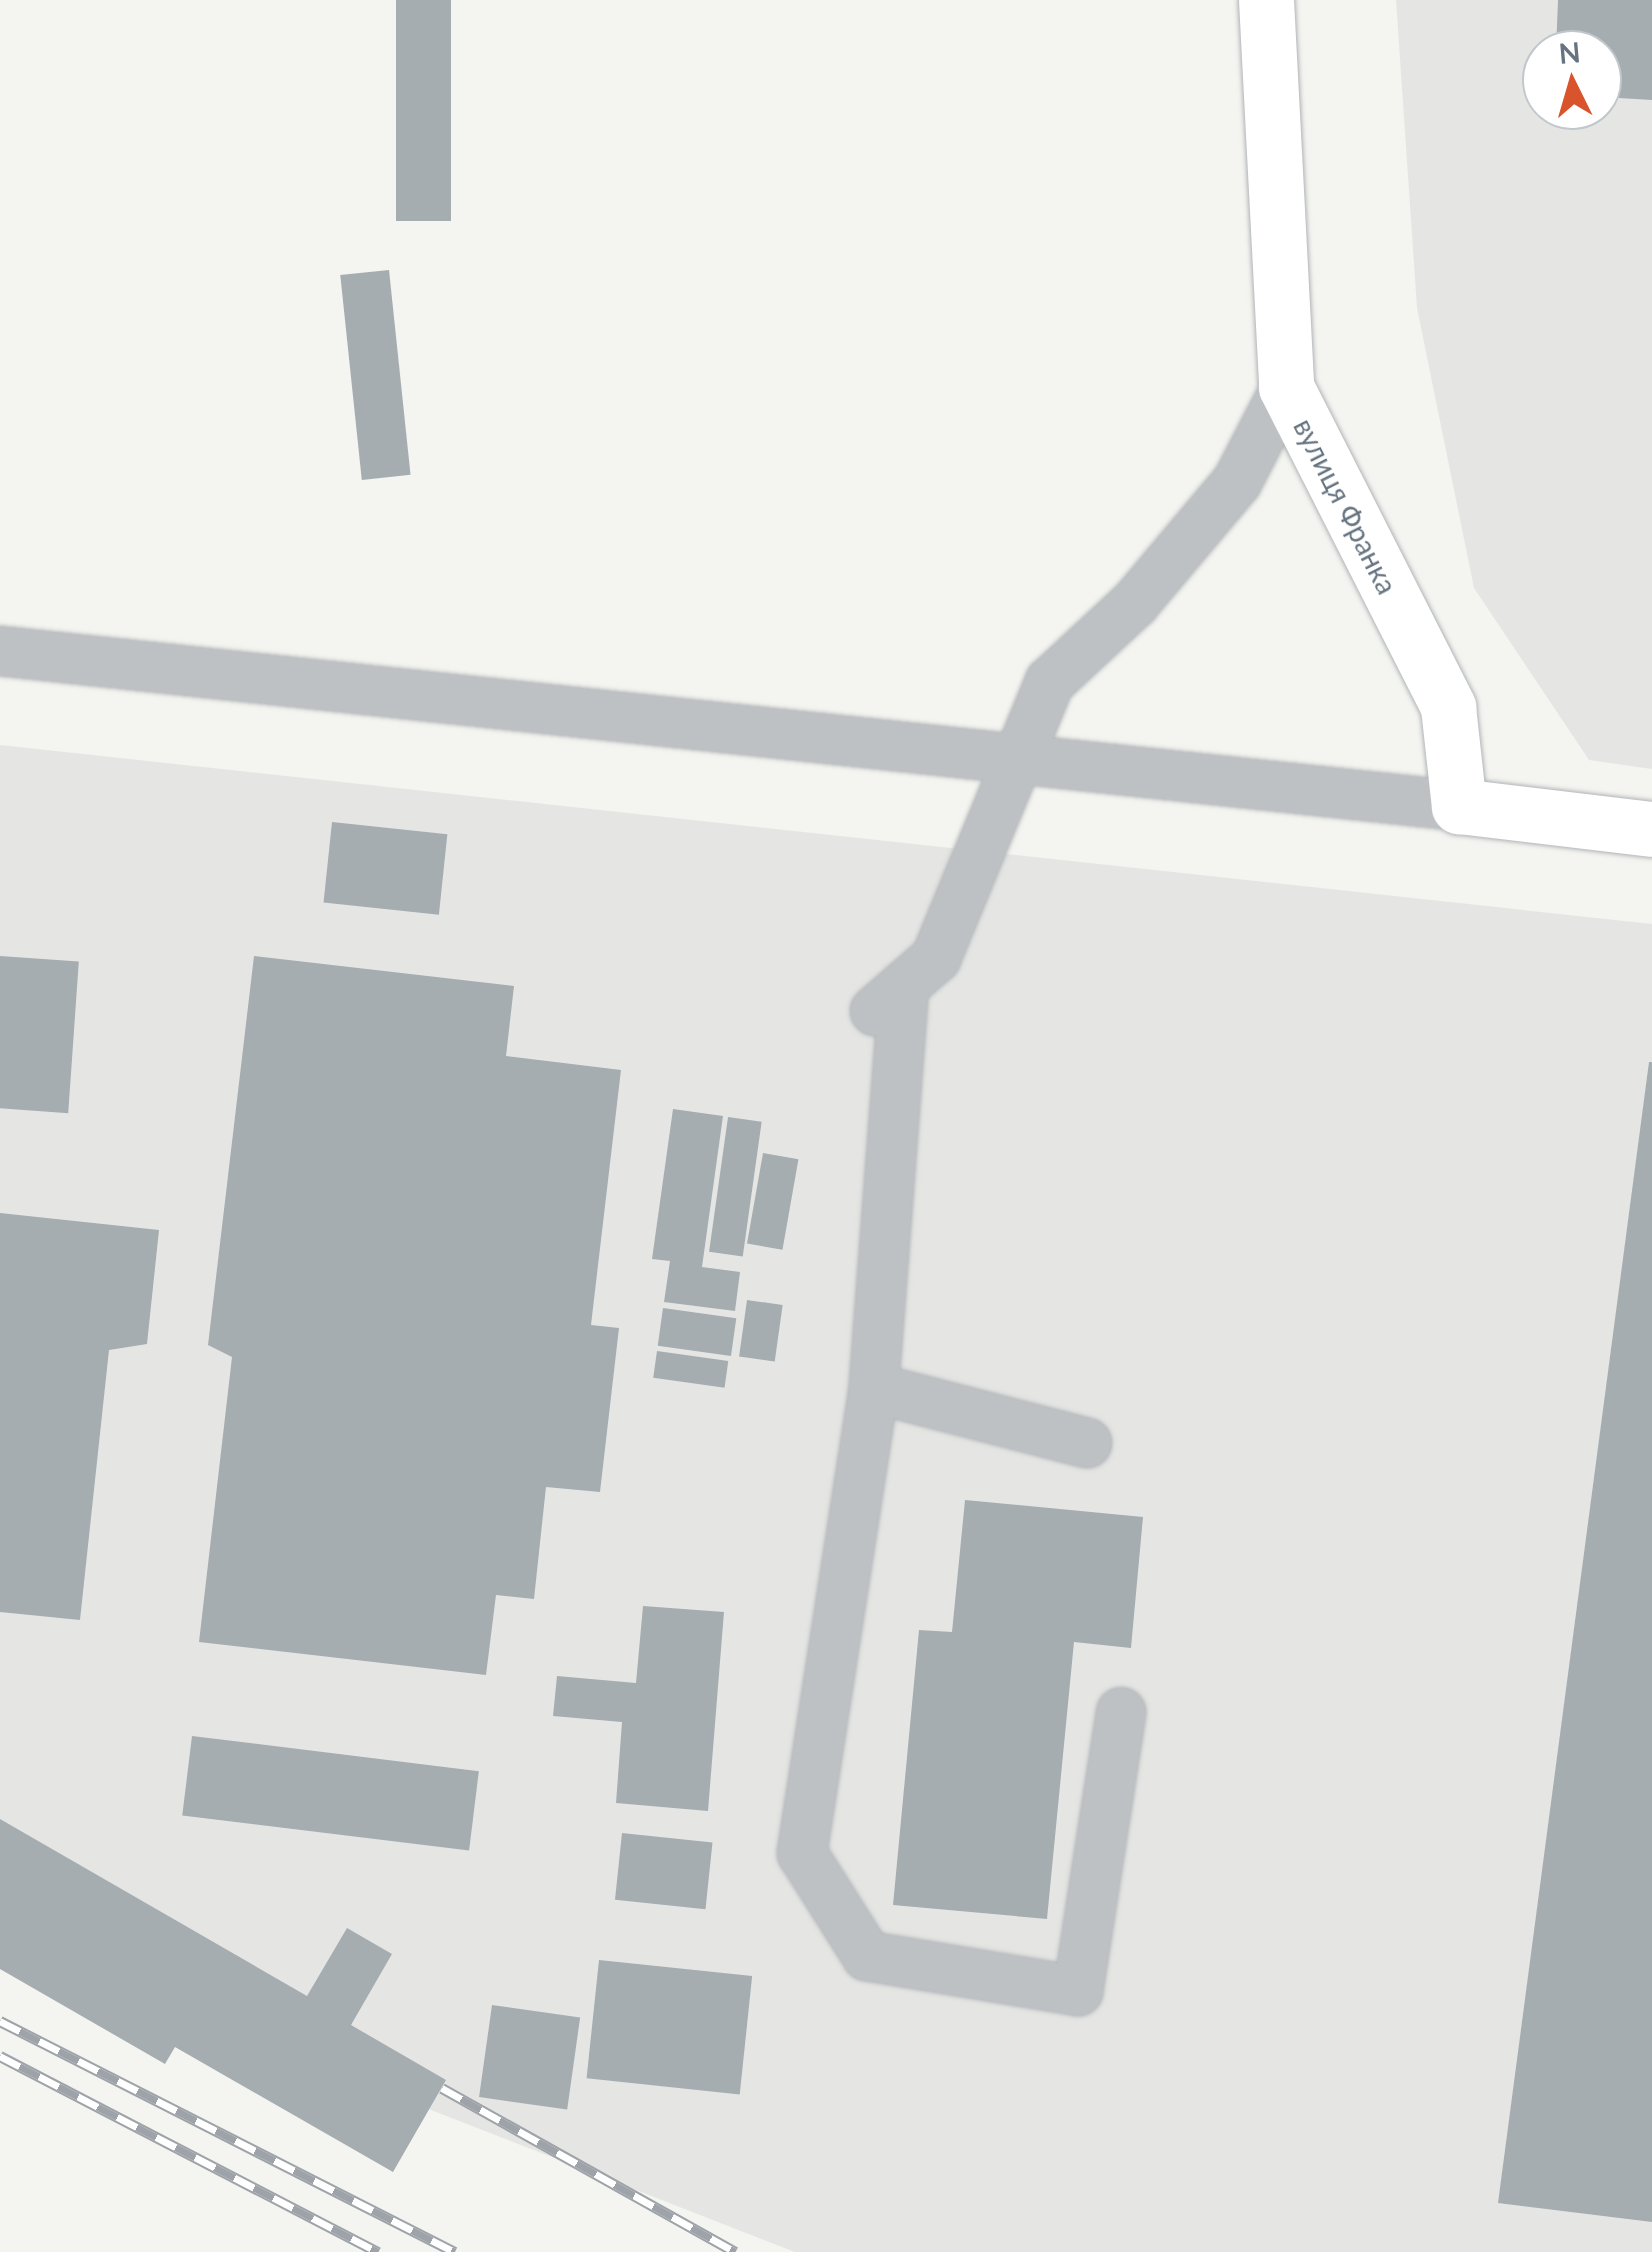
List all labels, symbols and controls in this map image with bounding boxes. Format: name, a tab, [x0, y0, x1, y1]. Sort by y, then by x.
north arrow	[1522, 30, 1622, 130]
text: N	[1557, 34, 1582, 70]
street label: вулиця Франка	[1287, 413, 1405, 599]

